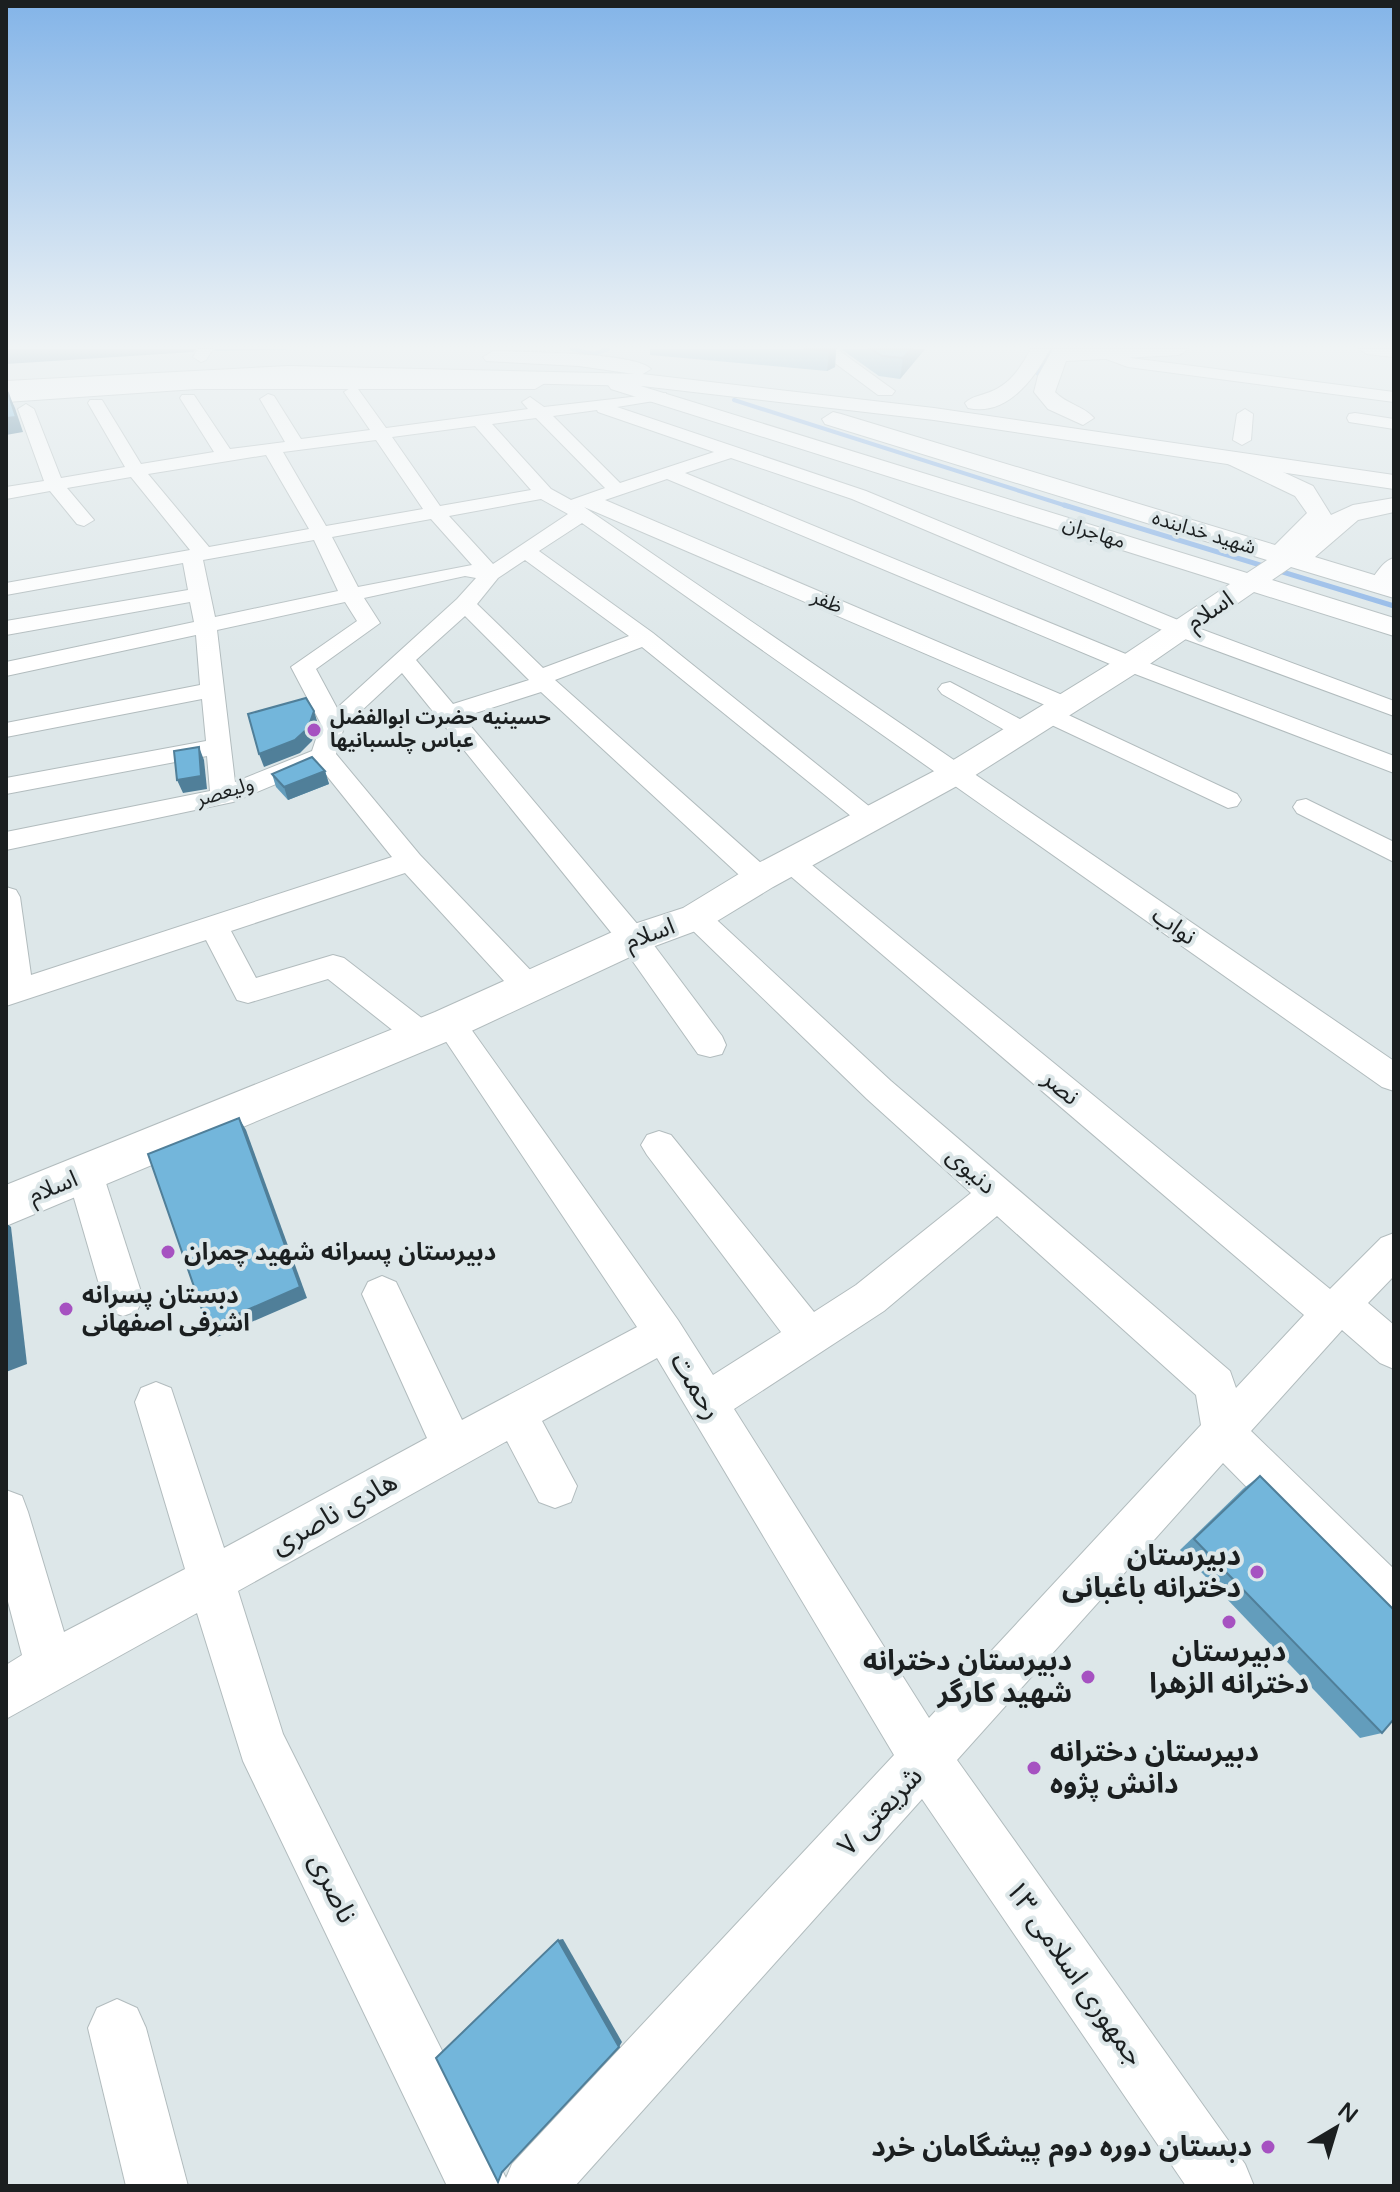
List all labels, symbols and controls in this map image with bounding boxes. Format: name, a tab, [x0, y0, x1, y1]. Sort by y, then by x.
street label: شهید خدابنده	[1149, 506, 1259, 560]
street label: مهاجران	[1060, 512, 1128, 554]
street label: ظفر	[807, 584, 846, 619]
street label: اسلام	[1181, 585, 1241, 640]
place label: حسینیه حضرت ابوالفضل عباس چلسبانیها	[330, 706, 551, 754]
marker: حسینیه حضرت ابوالفضل عباس چلسبانیها	[305, 721, 323, 739]
street label: ولیعصر	[192, 772, 257, 812]
street label: نواب	[1146, 901, 1202, 951]
street label: اسلام	[621, 912, 680, 959]
street label: نصر	[1036, 1064, 1085, 1112]
street label: دنیوی	[940, 1141, 1002, 1201]
street label: اسلام	[24, 1164, 83, 1213]
place label: دبیرستان پسرانه شهید چمران	[184, 1238, 496, 1267]
marker: دبیرستان پسرانه شهید چمران	[159, 1243, 177, 1261]
place label: دبستان پسرانه اشرفی اصفهانی	[82, 1281, 250, 1338]
marker: دبستان پسرانه اشرفی اصفهانی	[57, 1300, 75, 1318]
street label: رحمت	[663, 1346, 729, 1426]
street label: هادی ناصری	[265, 1464, 403, 1562]
place label: دبیرستان دخترانه باغبانی	[1062, 1539, 1241, 1605]
marker: دبیرستان دخترانه باغبانی	[1248, 1563, 1266, 1581]
marker: دبیرستان دخترانه الزهرا	[1220, 1613, 1238, 1631]
place label: دبیرستان دخترانه الزهرا	[1149, 1635, 1309, 1701]
place label: دبیرستان دخترانه شهید کارگر	[863, 1644, 1072, 1710]
marker: دبیرستان دخترانه شهید کارگر	[1079, 1668, 1097, 1686]
place label: دبیرستان دخترانه دانش پژوه	[1050, 1735, 1259, 1802]
street label: شریعتی ۷	[830, 1759, 930, 1863]
marker: دبیرستان دخترانه دانش پژوه	[1025, 1759, 1043, 1777]
street label: ناصری	[302, 1848, 364, 1928]
street label: جمهوری اسلامی ۱۳	[998, 1874, 1152, 2072]
north arrow	[1296, 2088, 1376, 2168]
text: N	[1333, 2097, 1363, 2129]
place label: دبستان دوره دوم پیشگامان خرد	[871, 2130, 1252, 2168]
marker: دبستان دوره دوم پیشگامان خرد	[1259, 2138, 1277, 2156]

